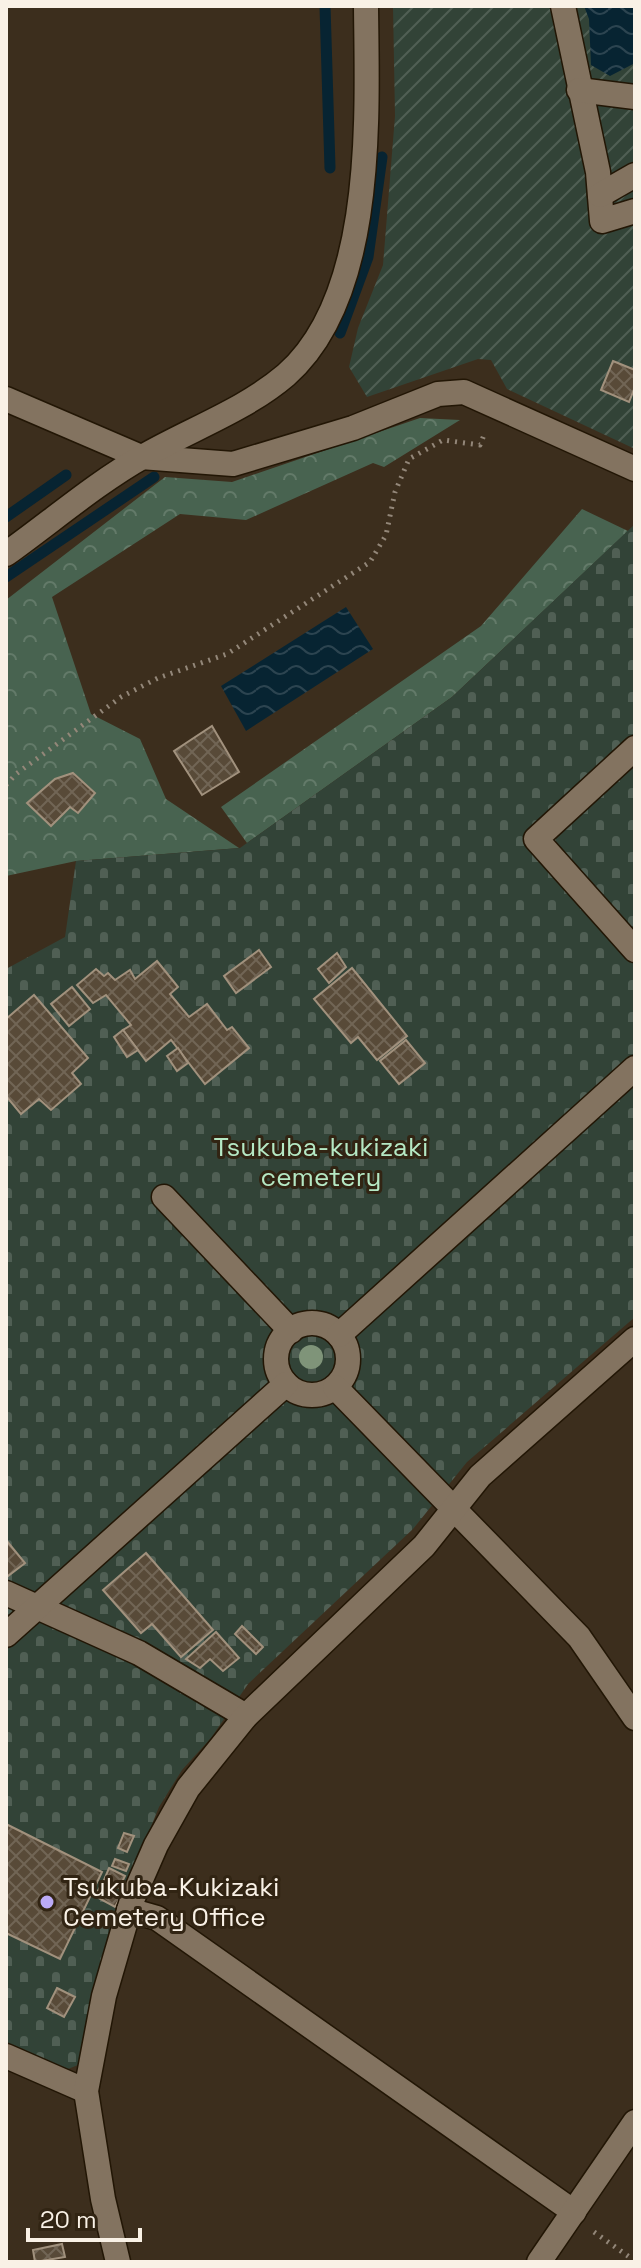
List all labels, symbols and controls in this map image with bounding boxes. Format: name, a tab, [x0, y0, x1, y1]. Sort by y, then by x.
park label: Tsukuba-kukizaki cemetery	[214, 1130, 428, 1194]
place label: Tsukuba-Kukizaki Cemetery Office	[63, 1870, 280, 1934]
marker: Tsukuba-Kukizaki Cemetery Office	[38, 1893, 56, 1911]
scale bar	[28, 2192, 140, 2242]
text: 20 m	[40, 2204, 97, 2235]

